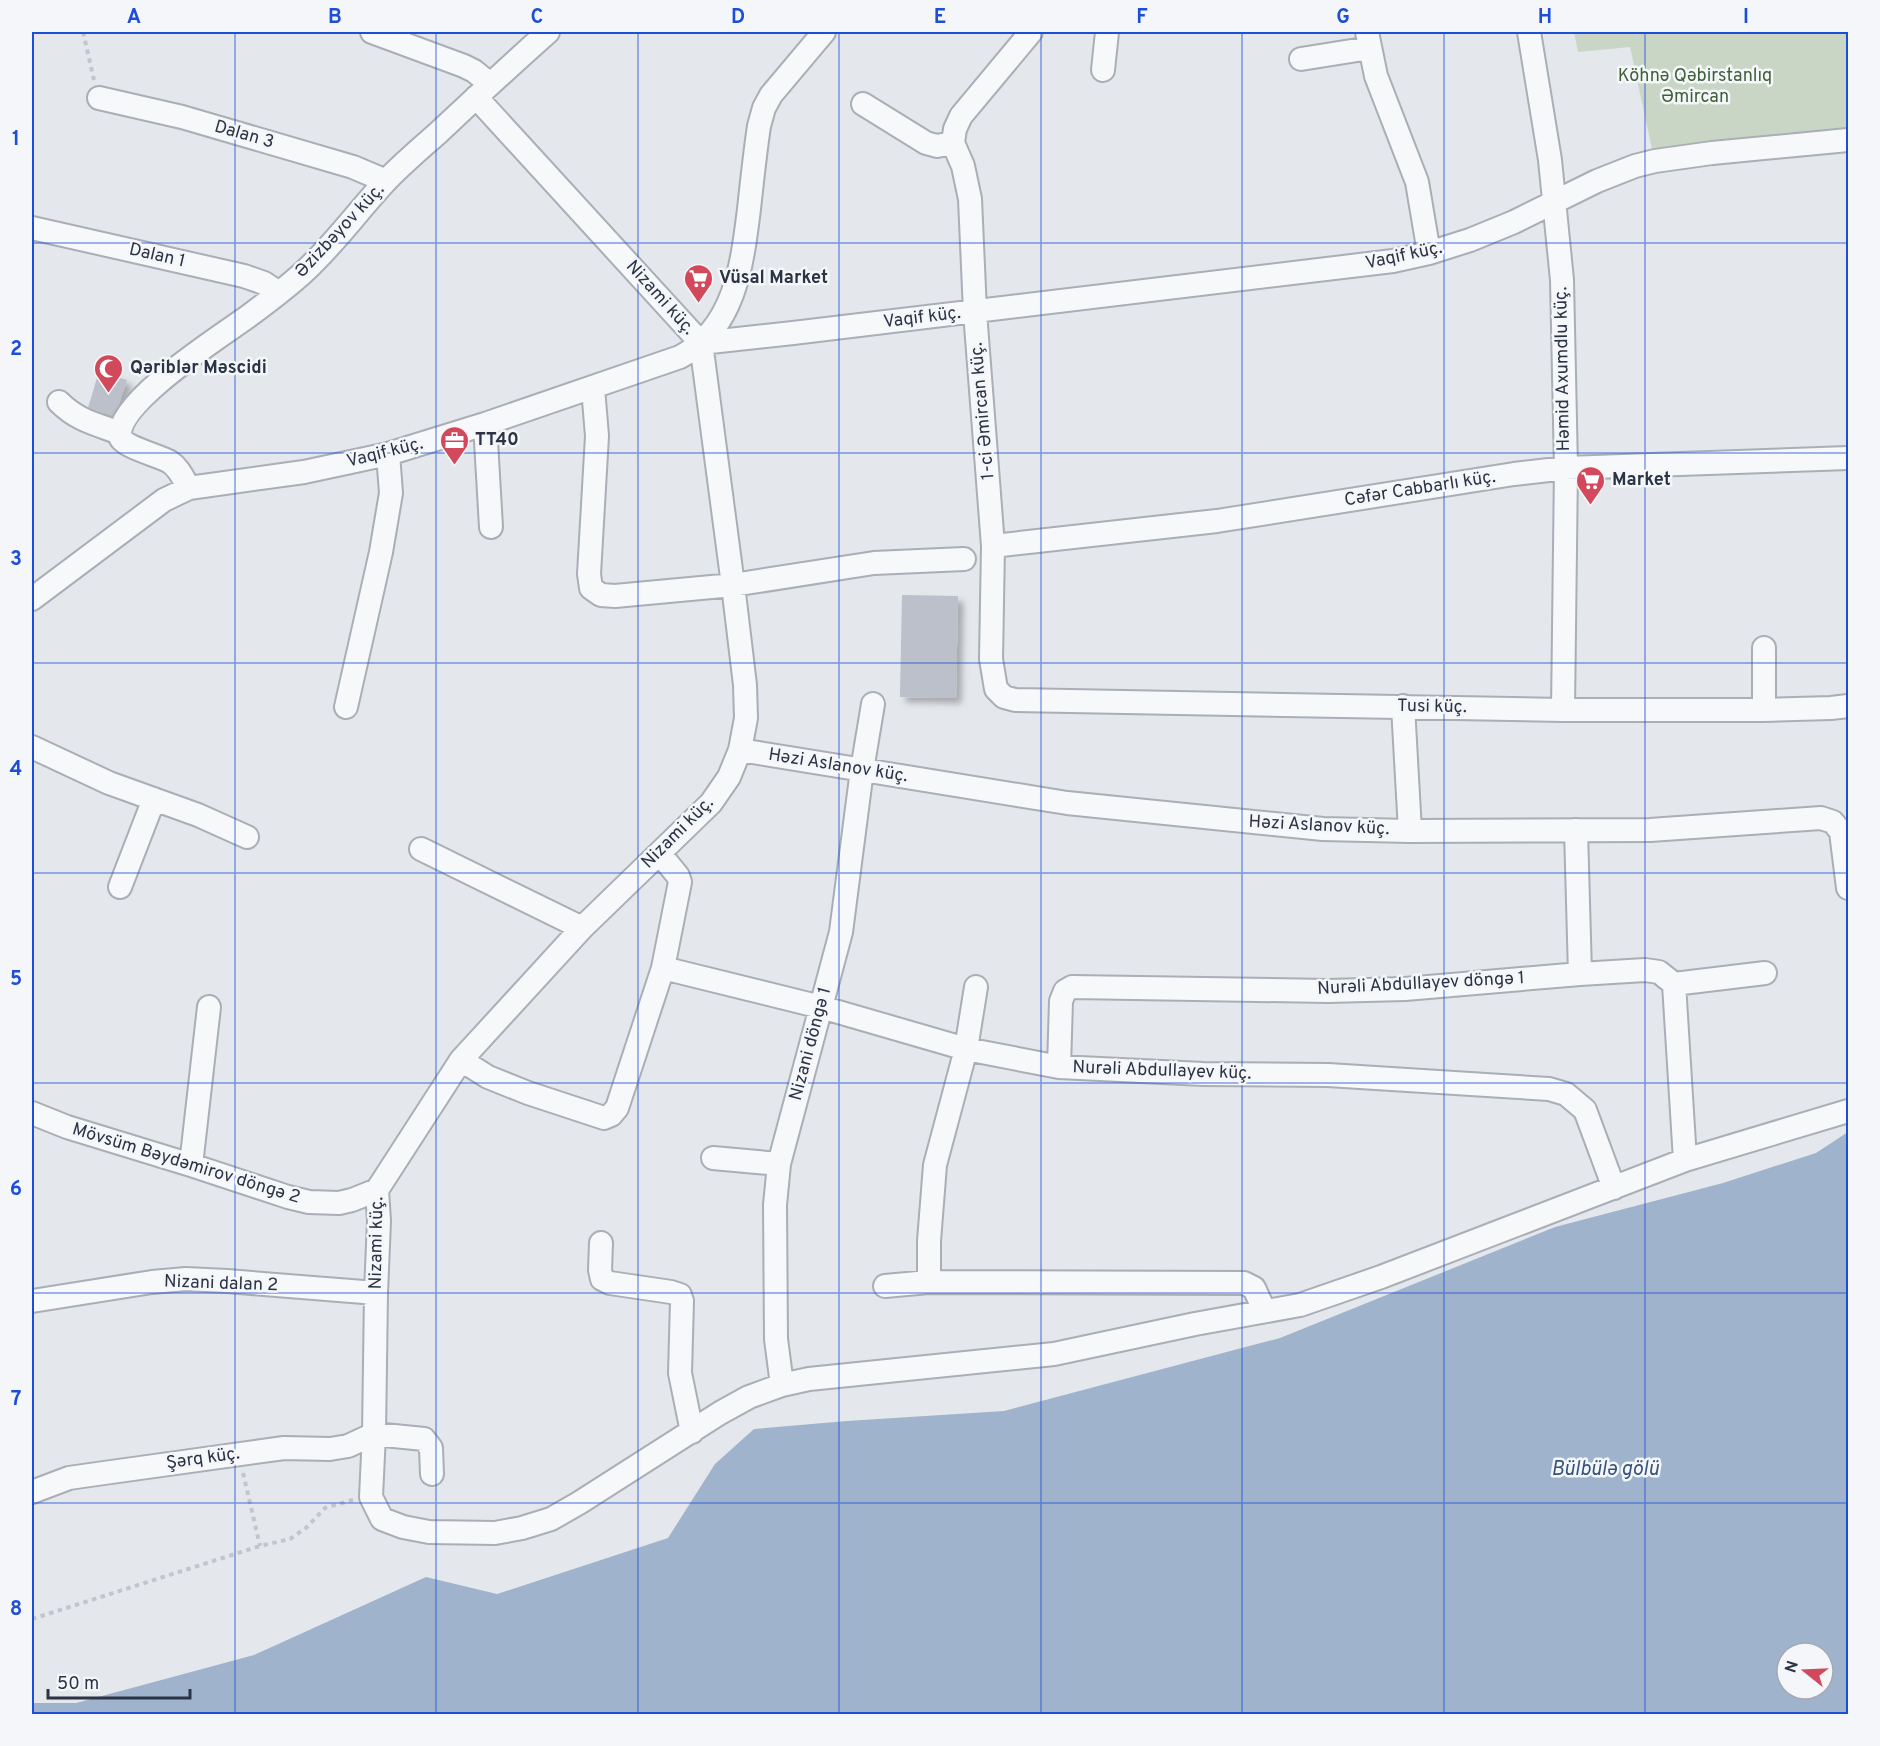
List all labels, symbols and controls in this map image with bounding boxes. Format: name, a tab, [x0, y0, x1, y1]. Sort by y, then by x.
text: A	[127, 5, 141, 31]
text: B	[328, 5, 342, 31]
text: C	[531, 5, 543, 31]
text: D	[731, 5, 745, 31]
text: E	[934, 5, 946, 31]
text: F	[1136, 5, 1148, 31]
text: G	[1336, 5, 1350, 31]
text: H	[1538, 5, 1552, 31]
text: I	[1743, 5, 1749, 31]
park label: Köhnə Qəbirstanlıq Əmircan	[1618, 65, 1772, 109]
street label: Dalan 3	[211, 116, 277, 154]
text: 1	[12, 127, 20, 153]
street label: Əzizbəyov küç.	[290, 179, 390, 283]
street label: Vaqif küç.	[1364, 237, 1444, 275]
street label: Dalan 1	[127, 238, 187, 274]
street label: Nizami küç.	[620, 256, 700, 340]
supermarket icon: Vüsal Market	[682, 262, 714, 304]
place label: Vüsal Market	[719, 267, 828, 290]
street label: Həmid Axumdlu küç.	[1550, 286, 1576, 452]
street label: Vaqif küç.	[882, 302, 962, 334]
text: 2	[10, 337, 22, 363]
street label: 1-ci Əmircan küç.	[966, 341, 1000, 481]
mosque icon: Qəriblər Məscidi	[93, 352, 125, 394]
place label: Qəriblər Məscidi	[130, 357, 267, 380]
office icon: TT40	[438, 424, 470, 466]
place label: TT40	[475, 429, 519, 452]
street label: Vaqif küç.	[344, 432, 426, 474]
supermarket icon: Market	[1575, 464, 1607, 506]
street label: Cəfər Cabbarlı küç.	[1343, 466, 1497, 512]
place label: Market	[1612, 469, 1671, 492]
text: 3	[10, 547, 22, 573]
street label: Tusi küç.	[1397, 695, 1467, 719]
street label: Həzi Aslanov küç.	[767, 744, 909, 788]
text: 4	[10, 757, 22, 783]
street label: Nizami küç.	[637, 792, 719, 874]
street label: Həzi Aslanov küç.	[1248, 811, 1390, 841]
text: 5	[10, 967, 22, 993]
street label: Nurəli Abdullayev döngə 1	[1317, 967, 1525, 1001]
street label: Nizani döngə 1	[785, 985, 837, 1103]
street label: Nurəli Abdullayev küç.	[1072, 1056, 1252, 1086]
street label: Mövsüm Bəydəmirov döngə 2	[69, 1118, 303, 1210]
text: 6	[10, 1177, 22, 1203]
street label: Nizami küç.	[365, 1196, 389, 1290]
street label: Nizani dalan 2	[163, 1271, 279, 1297]
text: 7	[11, 1387, 21, 1413]
street label: Şərq küç.	[165, 1442, 241, 1476]
water label: Bülbülə gölü	[1551, 1457, 1660, 1483]
text: 8	[10, 1597, 22, 1623]
north arrow	[1775, 1641, 1835, 1701]
text: N	[1781, 1658, 1804, 1676]
scale bar	[48, 1662, 190, 1700]
text: 50 m	[57, 1673, 99, 1696]

